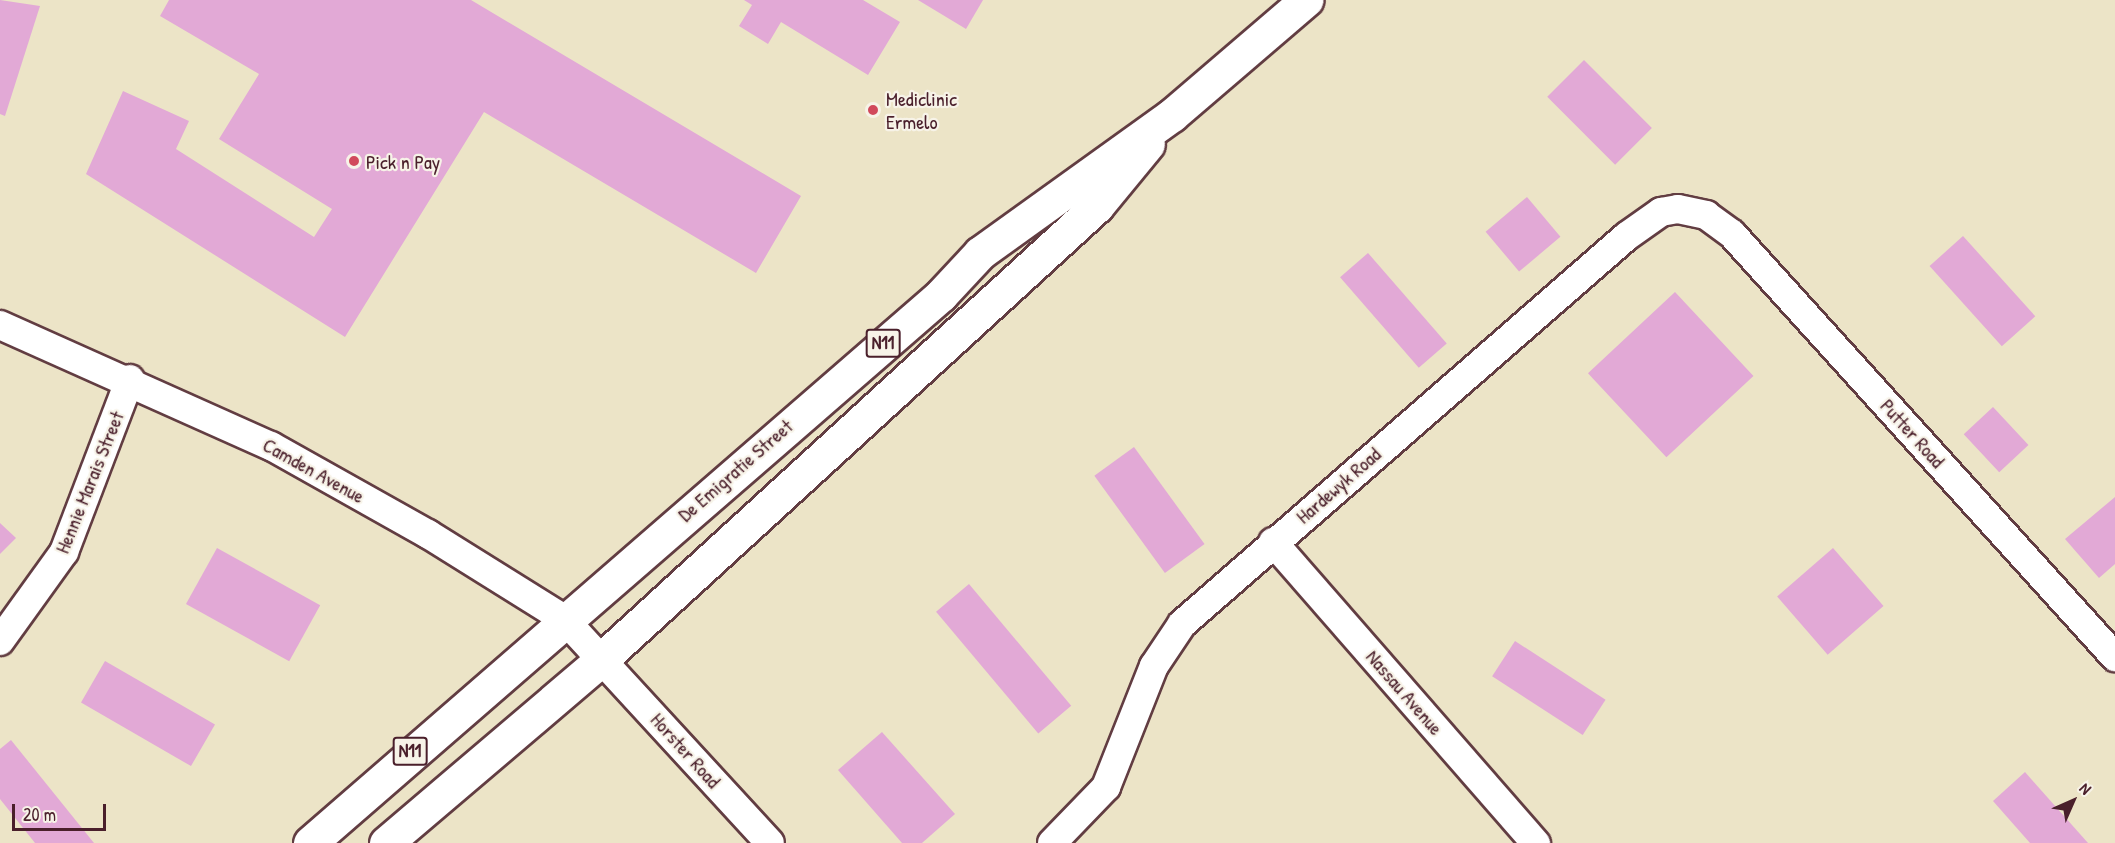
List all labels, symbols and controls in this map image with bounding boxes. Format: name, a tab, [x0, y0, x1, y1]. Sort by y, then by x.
place label: Mediclinic Ermelo	[886, 86, 957, 133]
marker: Mediclinic Ermelo	[864, 101, 882, 119]
place label: Pick n Pay	[366, 149, 440, 173]
marker: Pick n Pay	[347, 154, 361, 168]
road number: N11	[865, 328, 901, 358]
street label: Putter Road	[1876, 394, 1950, 472]
street label: Hennie Marais Street	[50, 407, 128, 557]
street label: De Emigratie Street	[673, 414, 797, 526]
street label: Camden Avenue	[259, 432, 369, 508]
street label: Hardewyk Road	[1291, 442, 1385, 528]
street label: Nassau Avenue	[1361, 644, 1449, 740]
street label: Horster Road	[646, 708, 726, 792]
road number: N11	[392, 736, 428, 766]
north arrow	[2043, 771, 2103, 831]
text: N	[2075, 777, 2097, 799]
scale bar	[15, 792, 110, 830]
text: 20 m	[23, 802, 56, 827]

